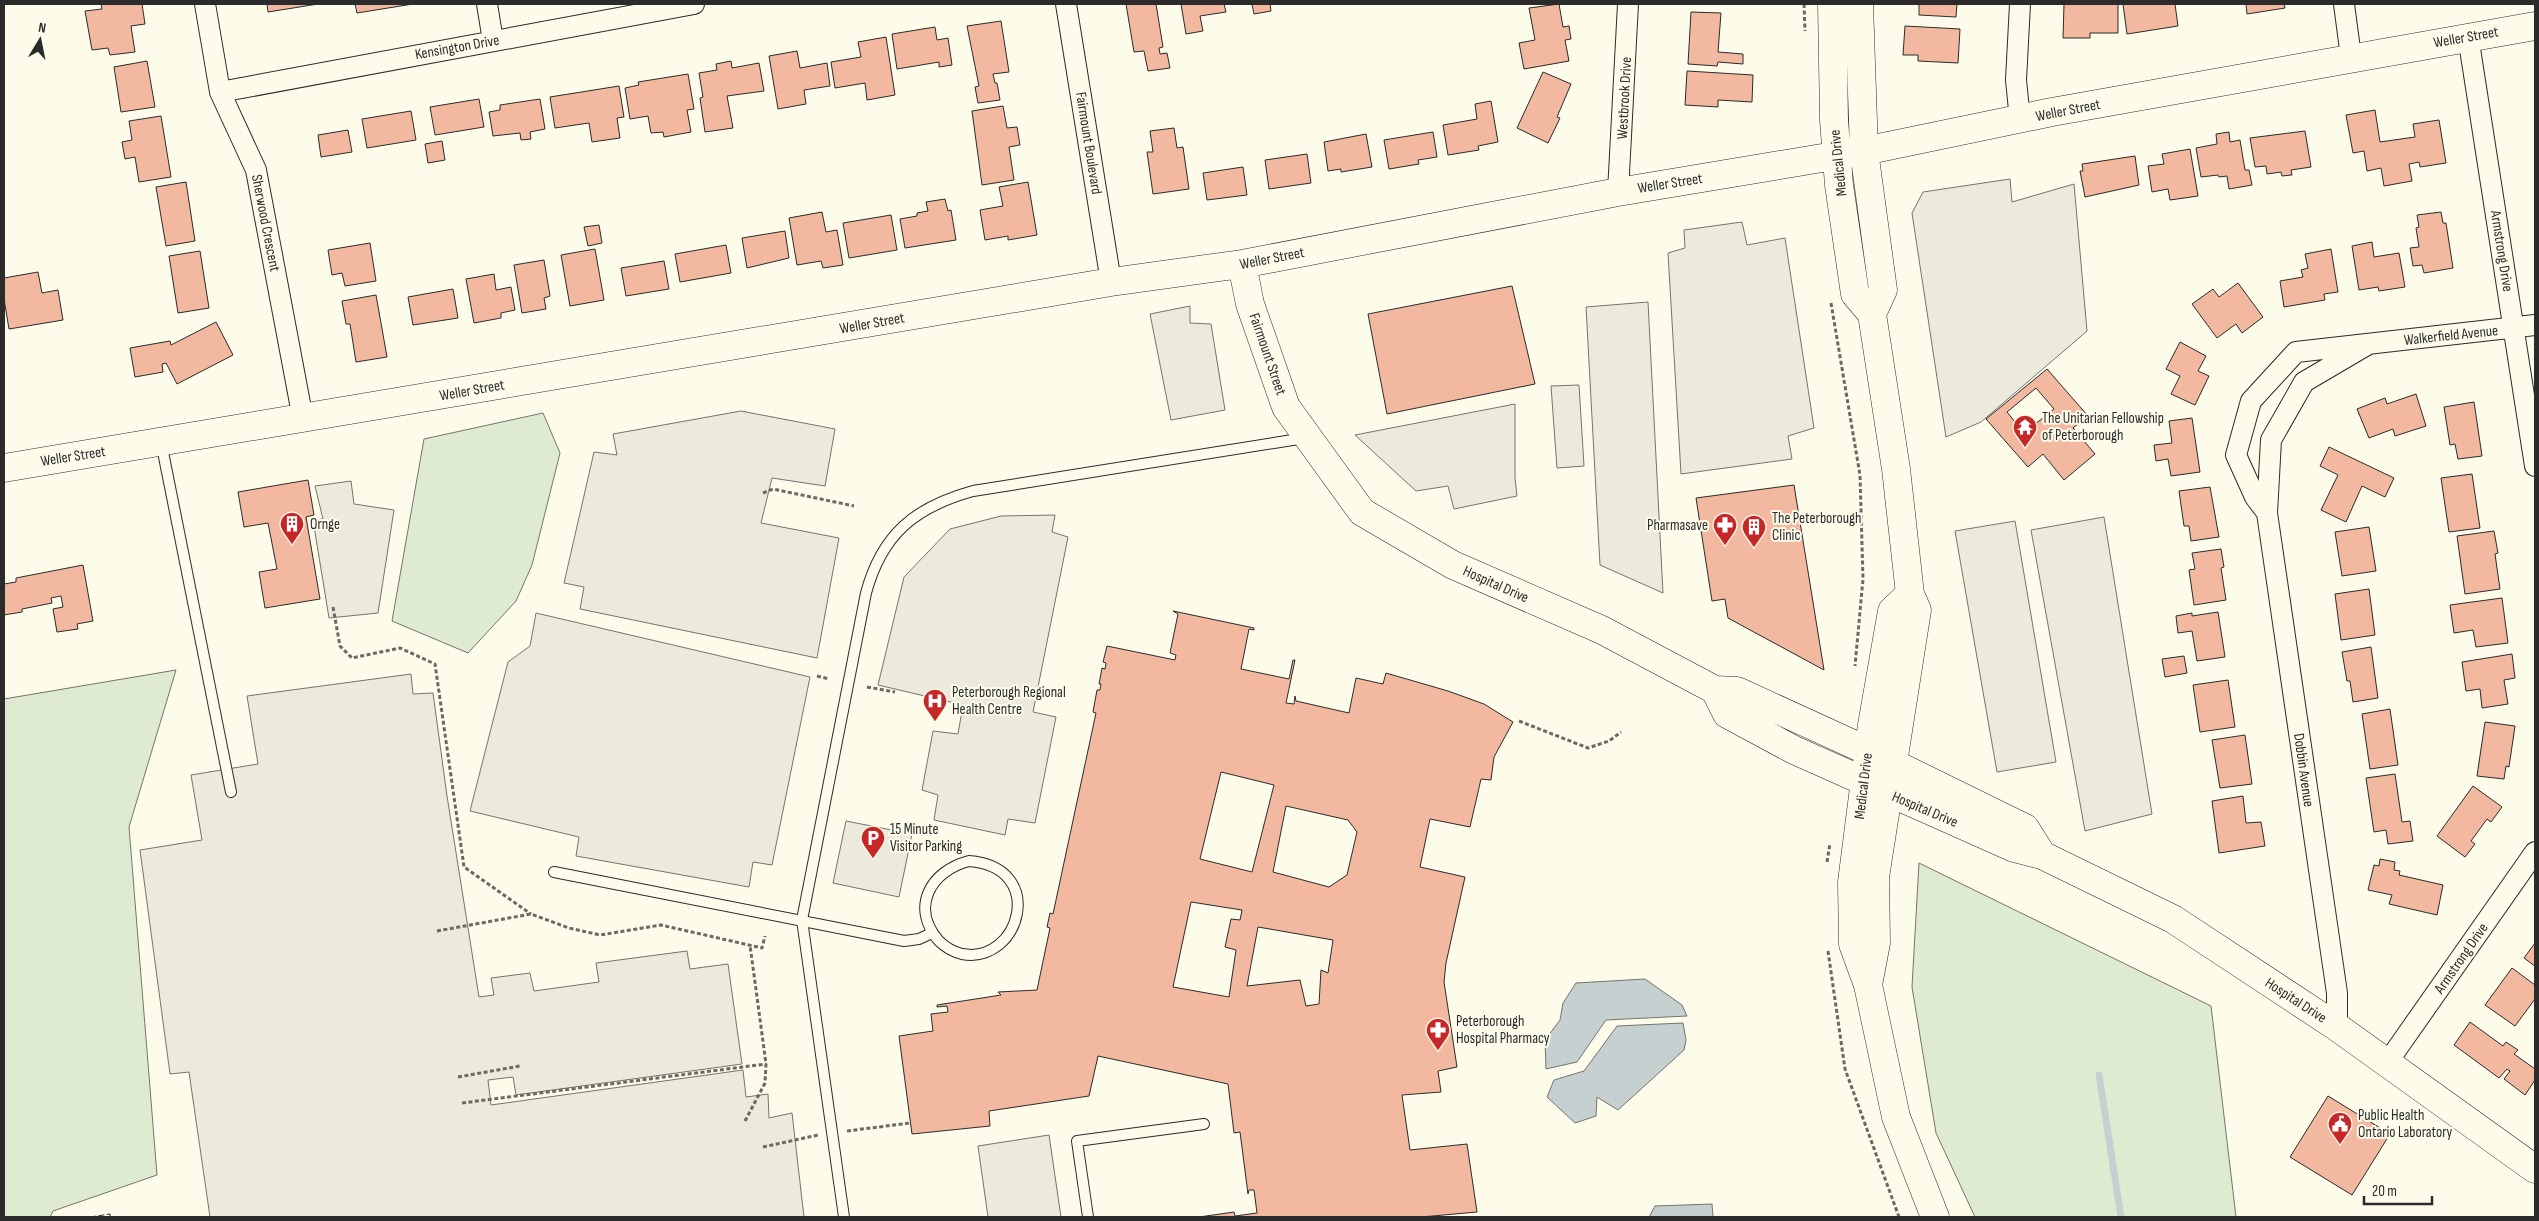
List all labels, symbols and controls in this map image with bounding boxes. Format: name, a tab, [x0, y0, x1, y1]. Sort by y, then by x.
north arrow	[15, 15, 65, 65]
text: N	[37, 19, 47, 37]
street label: Weller Street	[2432, 22, 2500, 53]
street label: Kensington Drive	[413, 31, 501, 64]
street label: Westbrook Drive	[1613, 56, 1636, 140]
street label: Fairmount Boulevard	[1071, 90, 1106, 196]
street label: Weller Street	[2034, 95, 2102, 126]
street label: Medical Drive	[1826, 129, 1851, 197]
street label: Weller Street	[1636, 169, 1704, 198]
street label: Sherwood Crescent	[247, 173, 284, 274]
street label: Armstrong Drive	[2486, 208, 2517, 293]
street label: Weller Street	[1238, 243, 1306, 274]
street label: Weller Street	[838, 308, 906, 339]
street label: Fairmount Street	[1245, 311, 1291, 398]
street label: Walkerfield Avenue	[2403, 321, 2499, 350]
street label: Weller Street	[438, 375, 506, 406]
place label: The Unitarian Fellowship of Peterborough	[2042, 409, 2164, 445]
temple icon: The Unitarian Fellowship of Peterborough	[2012, 414, 2038, 448]
street label: Weller Street	[39, 442, 107, 471]
place label: The Peterborough Clinic	[1772, 509, 1861, 545]
building icon: Ornge	[279, 511, 305, 545]
pharmacy icon: Pharmasave	[1712, 512, 1738, 546]
building icon: The Peterborough Clinic	[1741, 514, 1767, 548]
place label: Ornge	[310, 515, 340, 534]
place label: Pharmasave	[1647, 516, 1708, 535]
street label: Hospital Drive	[1460, 562, 1532, 607]
place label: Peterborough Regional Health Centre	[952, 683, 1066, 719]
hospital icon: Peterborough Regional Health Centre	[922, 688, 948, 722]
street label: Dobbin Avenue	[2289, 732, 2318, 808]
street label: Medical Drive	[1850, 752, 1877, 820]
street label: Hospital Drive	[1889, 787, 1961, 832]
place label: 15 Minute Visitor Parking	[890, 820, 962, 856]
parking icon: 15 Minute Visitor Parking	[860, 825, 886, 859]
street label: Armstrong Drive	[2430, 919, 2493, 998]
street label: Hospital Drive	[2261, 973, 2330, 1027]
place label: Peterborough Hospital Pharmacy	[1456, 1012, 1550, 1048]
pharmacy icon: Peterborough Hospital Pharmacy	[1425, 1017, 1451, 1051]
place label: Public Health Ontario Laboratory	[2358, 1106, 2453, 1142]
public building icon: Public Health Ontario Laboratory	[2327, 1111, 2353, 1145]
scale bar	[2364, 1174, 2432, 1206]
text: 20 m	[2372, 1182, 2397, 1201]

